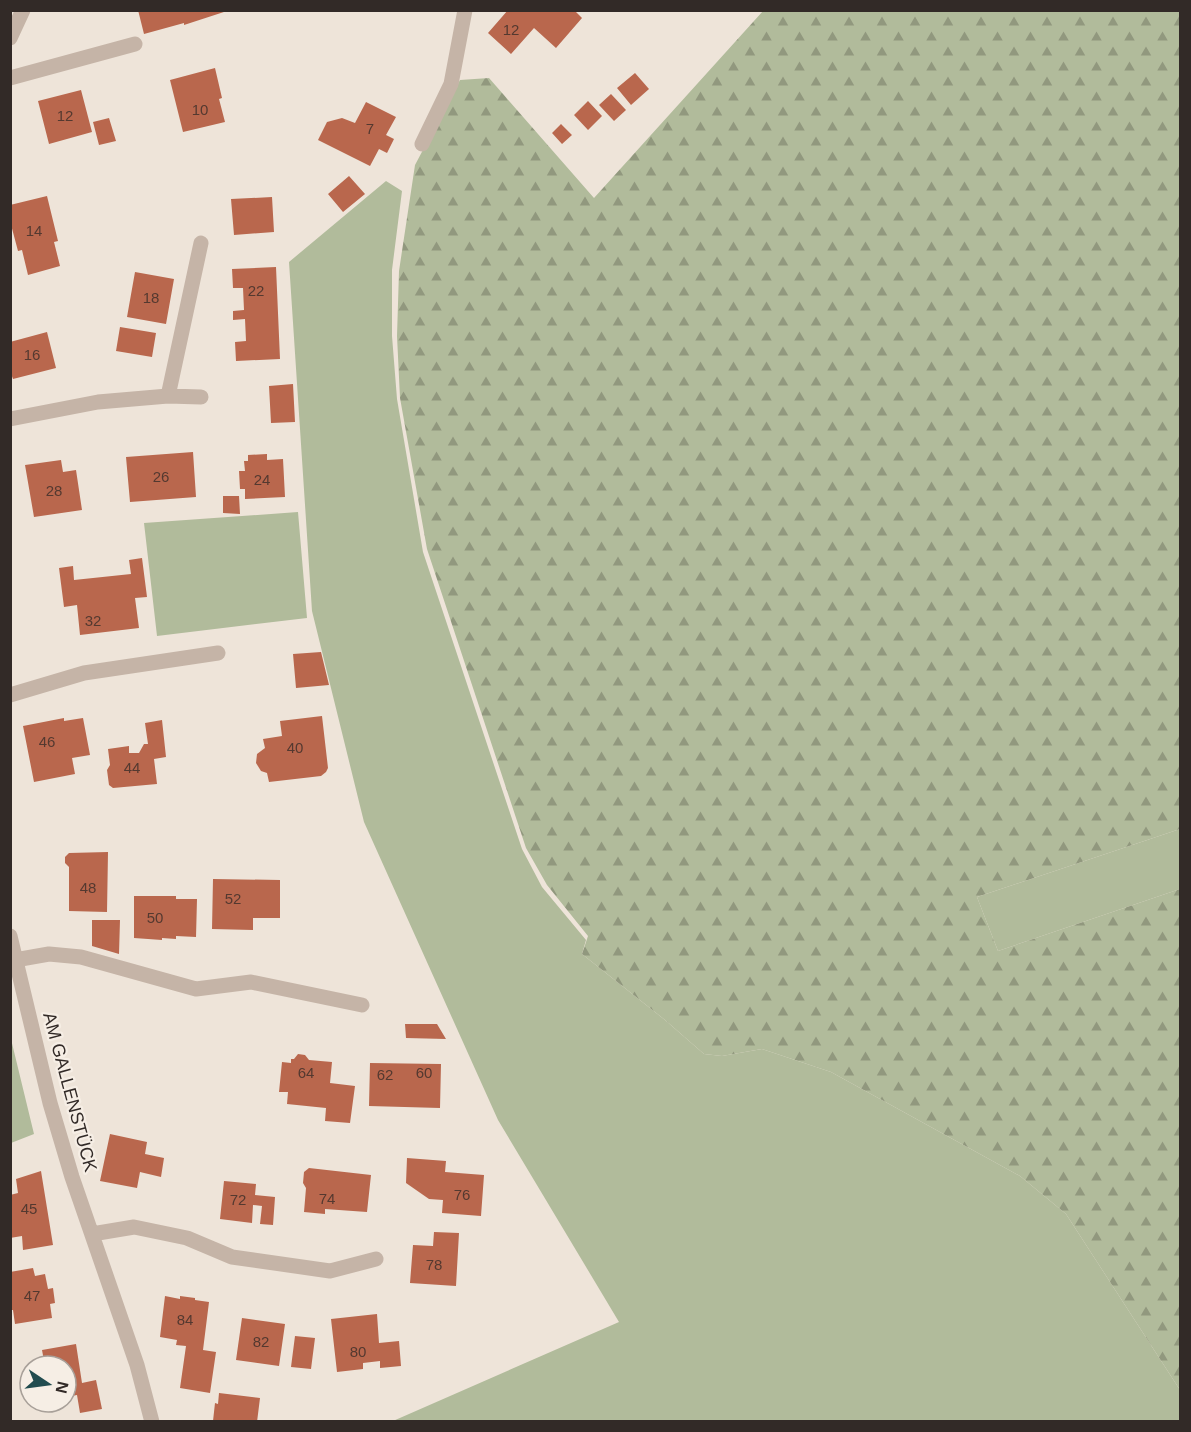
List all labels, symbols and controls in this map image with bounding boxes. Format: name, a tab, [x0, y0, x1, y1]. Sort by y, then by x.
house number: 12	[503, 21, 519, 38]
house number: 10	[192, 101, 208, 118]
house number: 12	[57, 107, 73, 124]
house number: 7	[366, 120, 374, 137]
house number: 14	[26, 222, 42, 239]
house number: 22	[248, 282, 264, 299]
house number: 18	[143, 289, 159, 306]
house number: 16	[24, 346, 40, 363]
house number: 26	[153, 468, 169, 485]
house number: 24	[254, 471, 270, 488]
house number: 28	[46, 482, 62, 499]
house number: 32	[85, 612, 101, 629]
house number: 46	[39, 733, 55, 750]
house number: 40	[287, 739, 303, 756]
house number: 44	[124, 759, 140, 776]
house number: 48	[80, 879, 96, 896]
house number: 52	[225, 890, 241, 907]
house number: 50	[147, 909, 163, 926]
street label: AM GALLENSTÜCK	[39, 1010, 101, 1174]
house number: 64	[298, 1064, 314, 1081]
house number: 60	[416, 1064, 432, 1081]
house number: 62	[377, 1066, 393, 1083]
house number: 76	[454, 1186, 470, 1203]
house number: 74	[319, 1190, 335, 1207]
house number: 72	[230, 1191, 246, 1208]
house number: 45	[21, 1200, 37, 1217]
house number: 78	[426, 1256, 442, 1273]
house number: 47	[24, 1287, 40, 1304]
house number: 84	[177, 1311, 193, 1328]
house number: 82	[253, 1333, 269, 1350]
house number: 80	[350, 1343, 366, 1360]
north arrow	[18, 1354, 78, 1414]
text: N	[53, 1380, 72, 1395]

